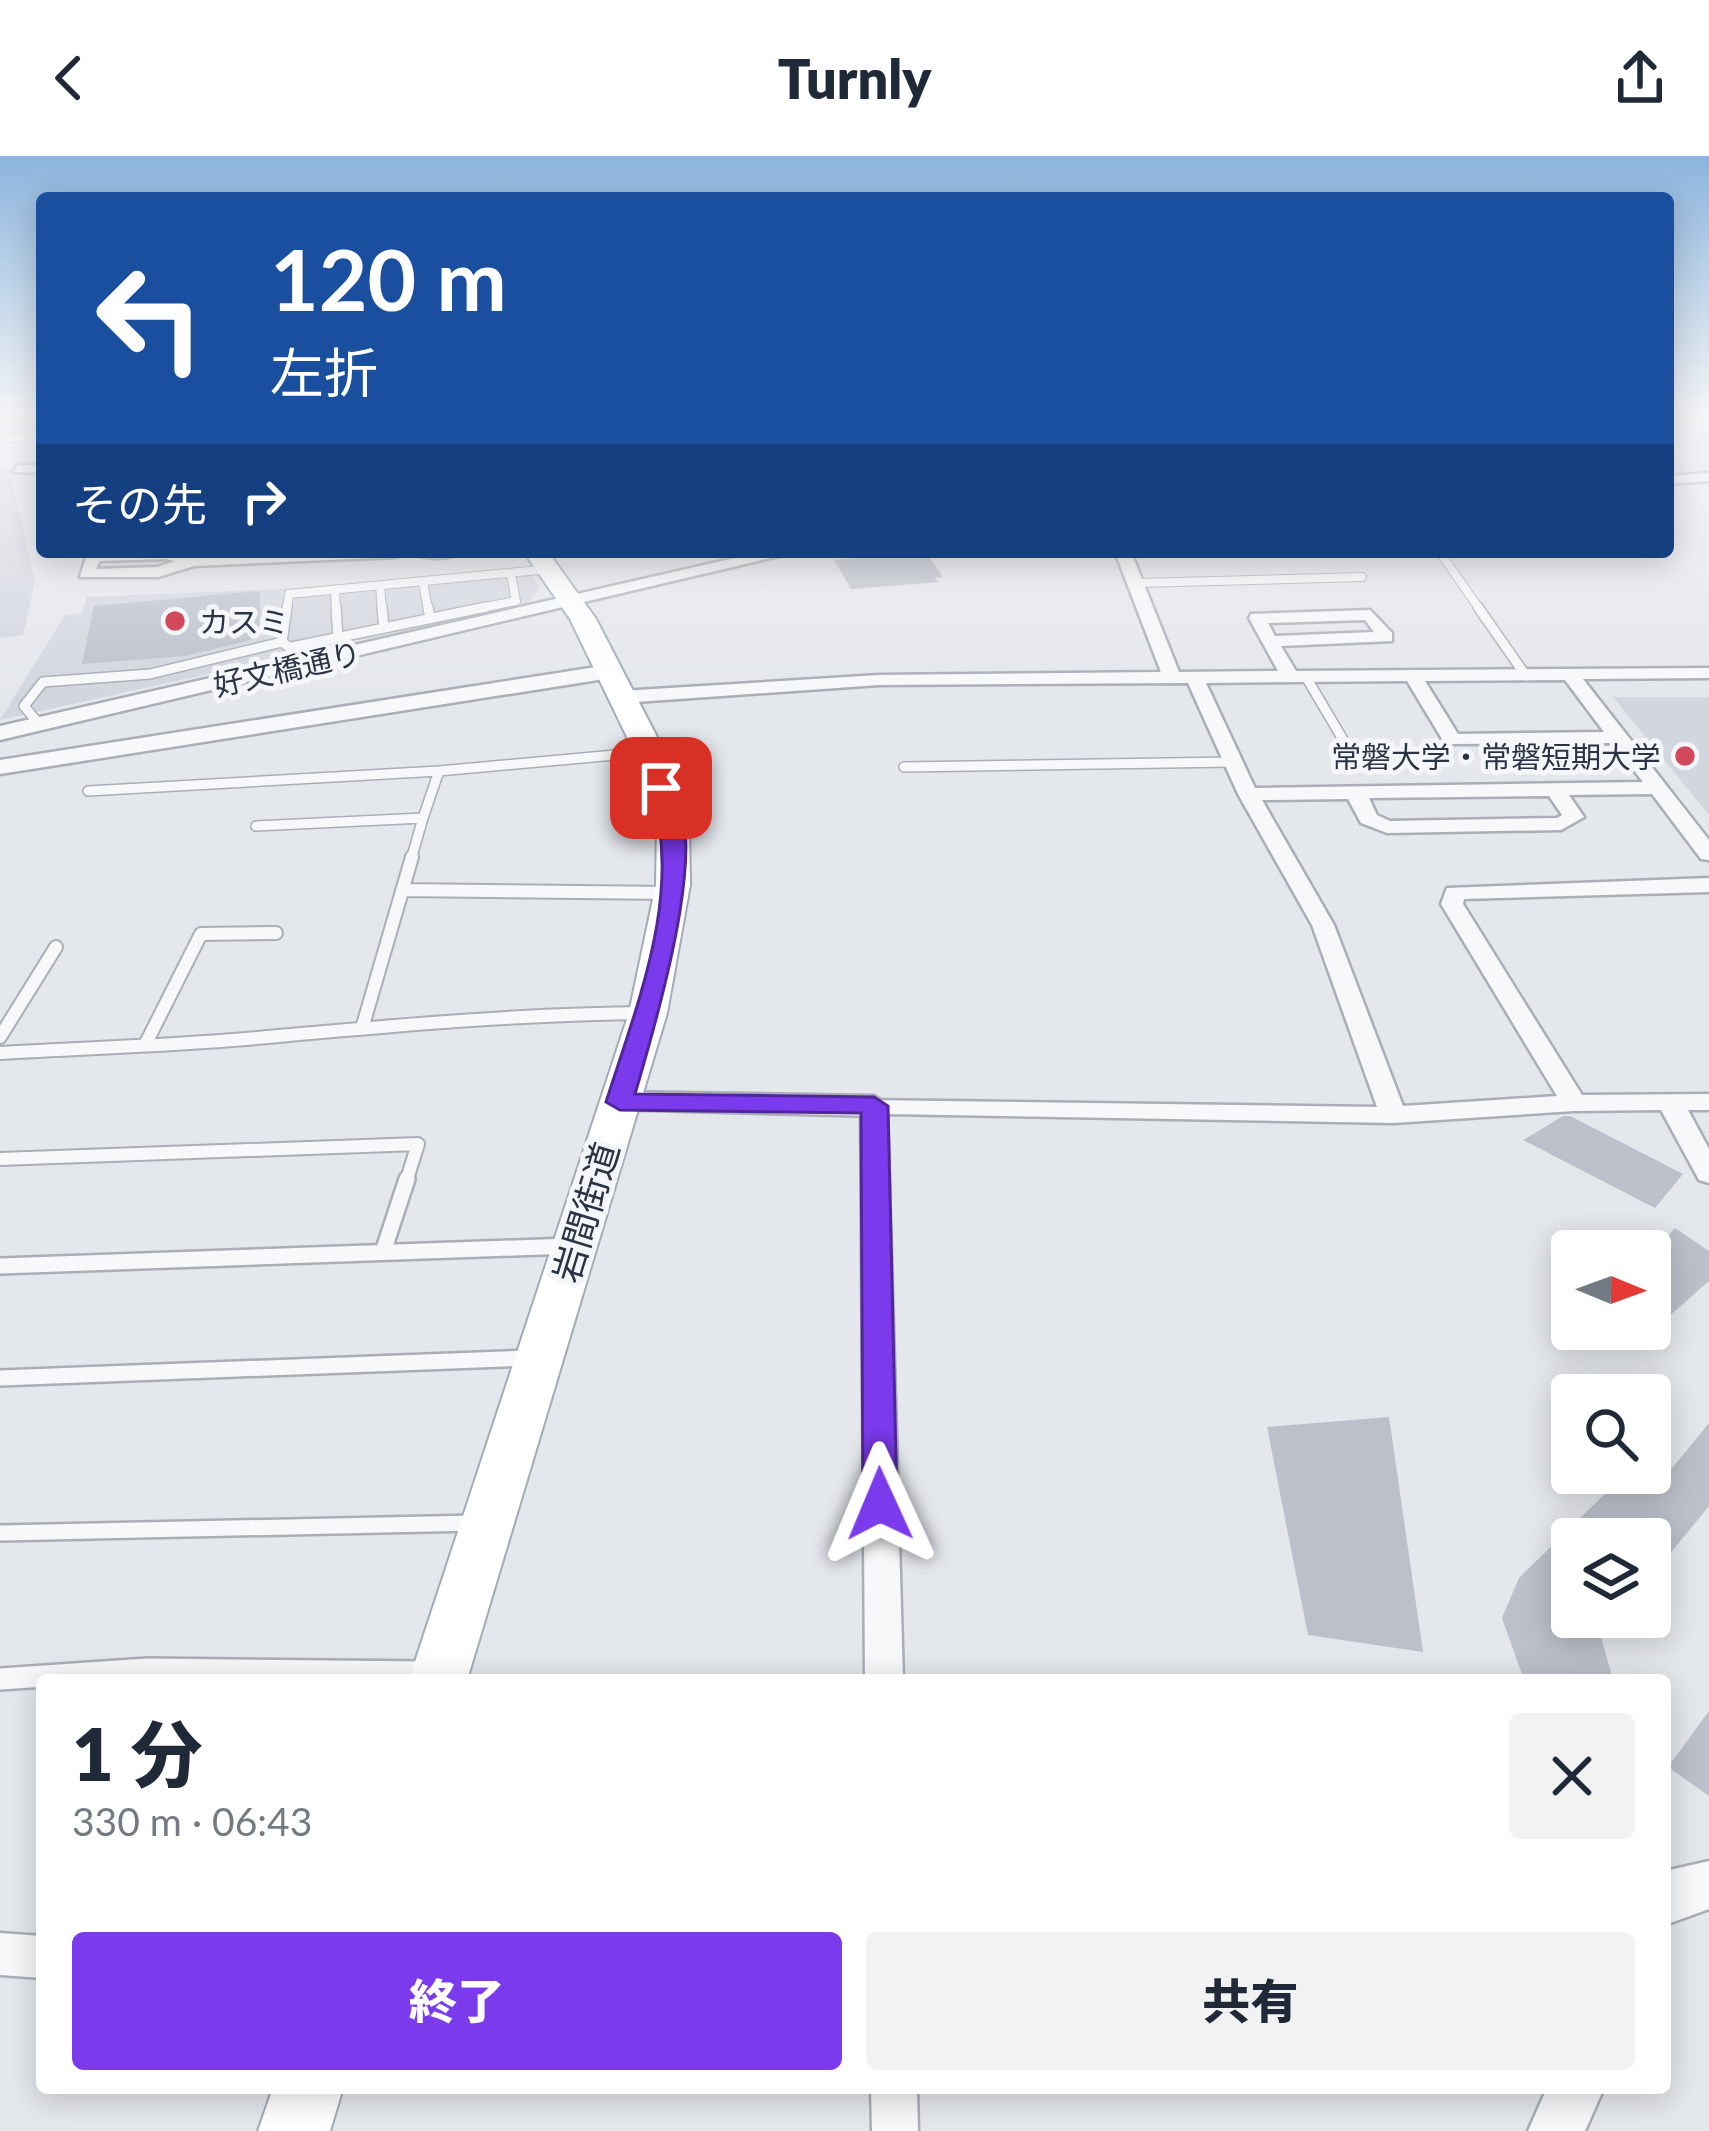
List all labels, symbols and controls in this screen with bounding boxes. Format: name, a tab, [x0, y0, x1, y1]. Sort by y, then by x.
icon: back	[36, 45, 102, 111]
icon: share	[1607, 45, 1673, 111]
text: Turnly	[778, 46, 931, 111]
text: 120 m	[270, 228, 507, 329]
icon: left	[72, 240, 228, 396]
text: 左折	[270, 340, 378, 405]
icon: right	[231, 468, 297, 534]
text: その先	[72, 477, 207, 531]
place label: カスミ	[199, 603, 289, 639]
marker: カスミ	[162, 608, 188, 634]
street label: 好文橋通り	[210, 634, 364, 702]
pin	[610, 737, 712, 839]
place label: 常磐大学・常磐短期大学	[1331, 738, 1661, 774]
marker: 常磐大学・常磐短期大学	[1672, 743, 1698, 769]
icon: arrive	[628, 755, 694, 821]
street label: 岩間街道	[543, 1137, 627, 1287]
north arrow	[1551, 1230, 1671, 1350]
map controls	[1551, 1230, 1671, 1638]
button: search	[1551, 1374, 1671, 1494]
position arrow	[817, 1441, 943, 1567]
button: layers	[1551, 1518, 1671, 1638]
text: 1 分	[72, 1710, 202, 1796]
button: close	[1509, 1713, 1635, 1839]
text: 330 m · 06:43	[72, 1798, 312, 1844]
button: 終了	[72, 1932, 842, 2070]
button: 共有	[866, 1932, 1635, 2070]

